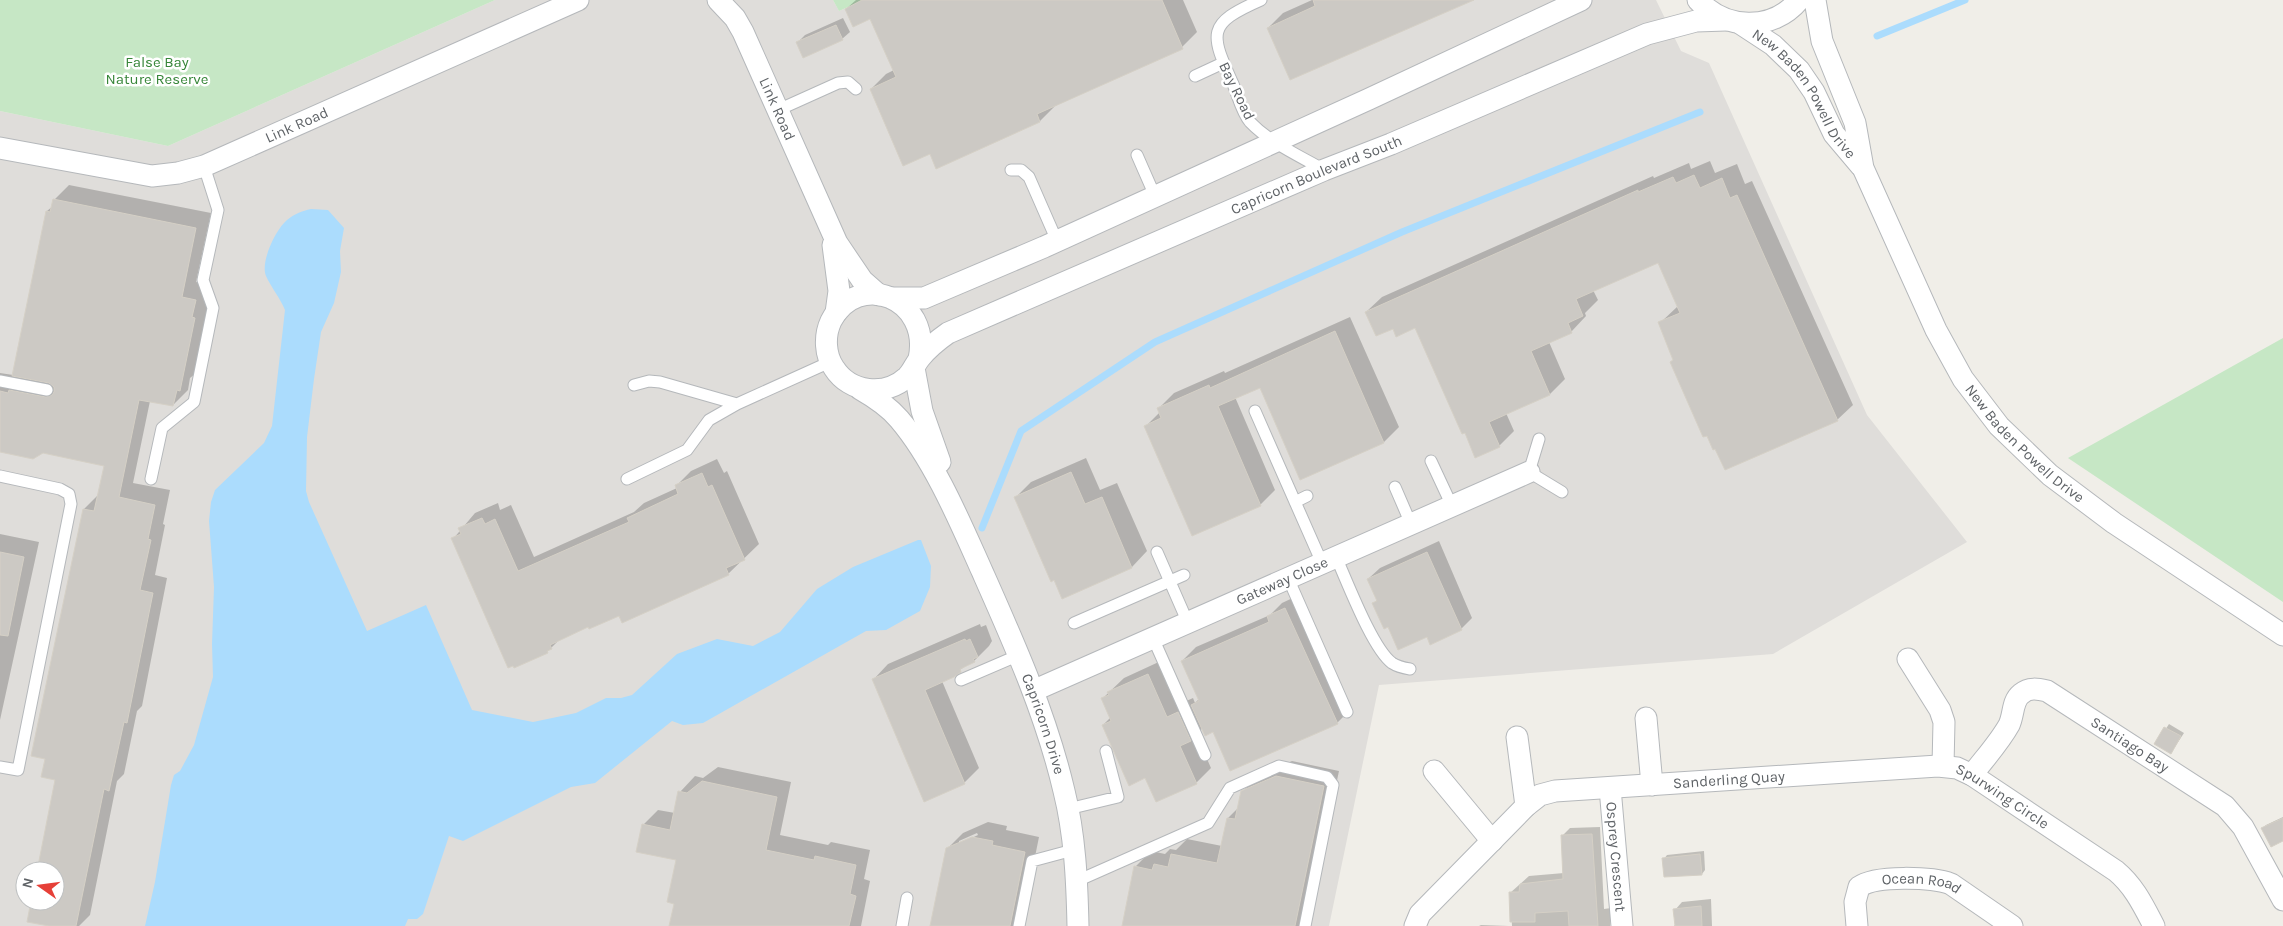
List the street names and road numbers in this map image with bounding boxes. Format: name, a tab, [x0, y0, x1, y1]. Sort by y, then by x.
street label: New Baden Powell Drive	[1749, 25, 1860, 162]
street label: Bay Road	[1215, 59, 1259, 123]
street label: Link Road	[755, 75, 799, 143]
street label: Link Road	[262, 103, 331, 147]
street label: Capricorn Boulevard South	[1228, 131, 1405, 218]
street label: New Baden Powell Drive	[1961, 381, 2088, 506]
street label: Gateway Close	[1233, 553, 1331, 609]
street label: Capricorn Drive	[1018, 671, 1068, 776]
street label: Santiago Bay	[2087, 713, 2172, 776]
street label: Spurwing Circle	[1953, 760, 2052, 833]
street label: Sanderling Quay	[1672, 767, 1786, 792]
street label: Osprey Crescent	[1602, 801, 1630, 913]
street label: Ocean Road	[1881, 869, 1965, 898]

